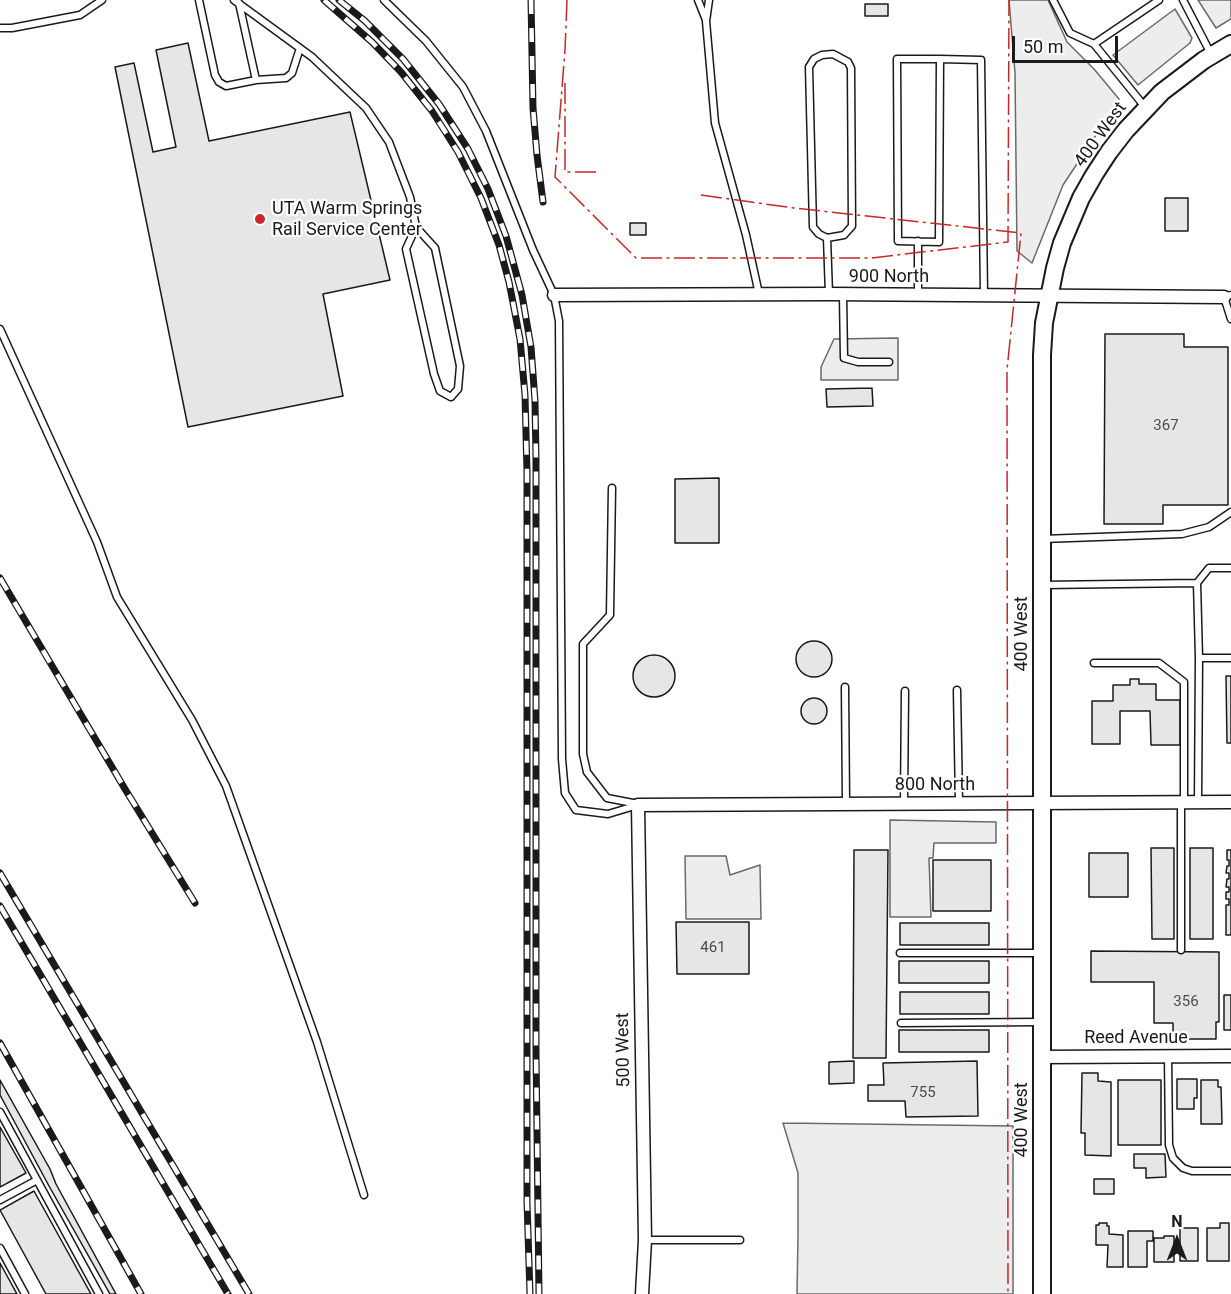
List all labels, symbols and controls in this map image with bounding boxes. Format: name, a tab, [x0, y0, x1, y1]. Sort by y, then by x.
scale bar	[1015, 24, 1122, 62]
text: 50 m	[1023, 36, 1063, 57]
street label: 400 West	[1070, 98, 1132, 172]
place label: UTA Warm Springs Rail Service Center	[272, 198, 422, 240]
marker: UTA Warm Springs Rail Service Center	[253, 212, 267, 226]
street label: 900 North	[849, 266, 929, 288]
house number: 367	[1153, 417, 1179, 435]
street label: 400 West	[1011, 596, 1033, 672]
street label: 800 North	[895, 774, 975, 796]
house number: 461	[700, 939, 726, 957]
house number: 356	[1173, 993, 1199, 1011]
street label: 500 West	[613, 1012, 635, 1088]
street label: Reed Avenue	[1084, 1027, 1188, 1049]
street label: 400 West	[1011, 1082, 1033, 1158]
house number: 755	[910, 1084, 936, 1102]
north arrow	[1147, 1210, 1207, 1270]
text: N	[1171, 1212, 1183, 1231]

